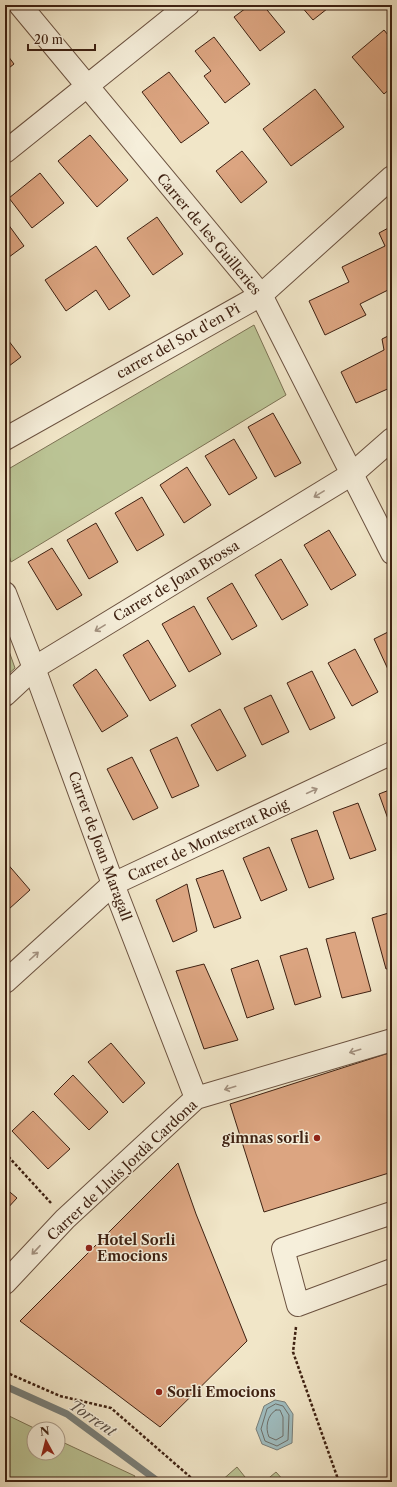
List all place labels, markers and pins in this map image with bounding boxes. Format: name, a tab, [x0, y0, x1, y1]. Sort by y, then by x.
place label: gimnas sorli	[221, 1129, 309, 1147]
marker: gimnas sorli	[312, 1133, 322, 1143]
place label: Hotel Sorli Emocions	[97, 1231, 175, 1265]
marker: Hotel Sorli Emocions	[84, 1243, 94, 1253]
place label: Sorli Emocions	[167, 1383, 276, 1401]
marker: Sorli Emocions	[154, 1387, 164, 1397]

